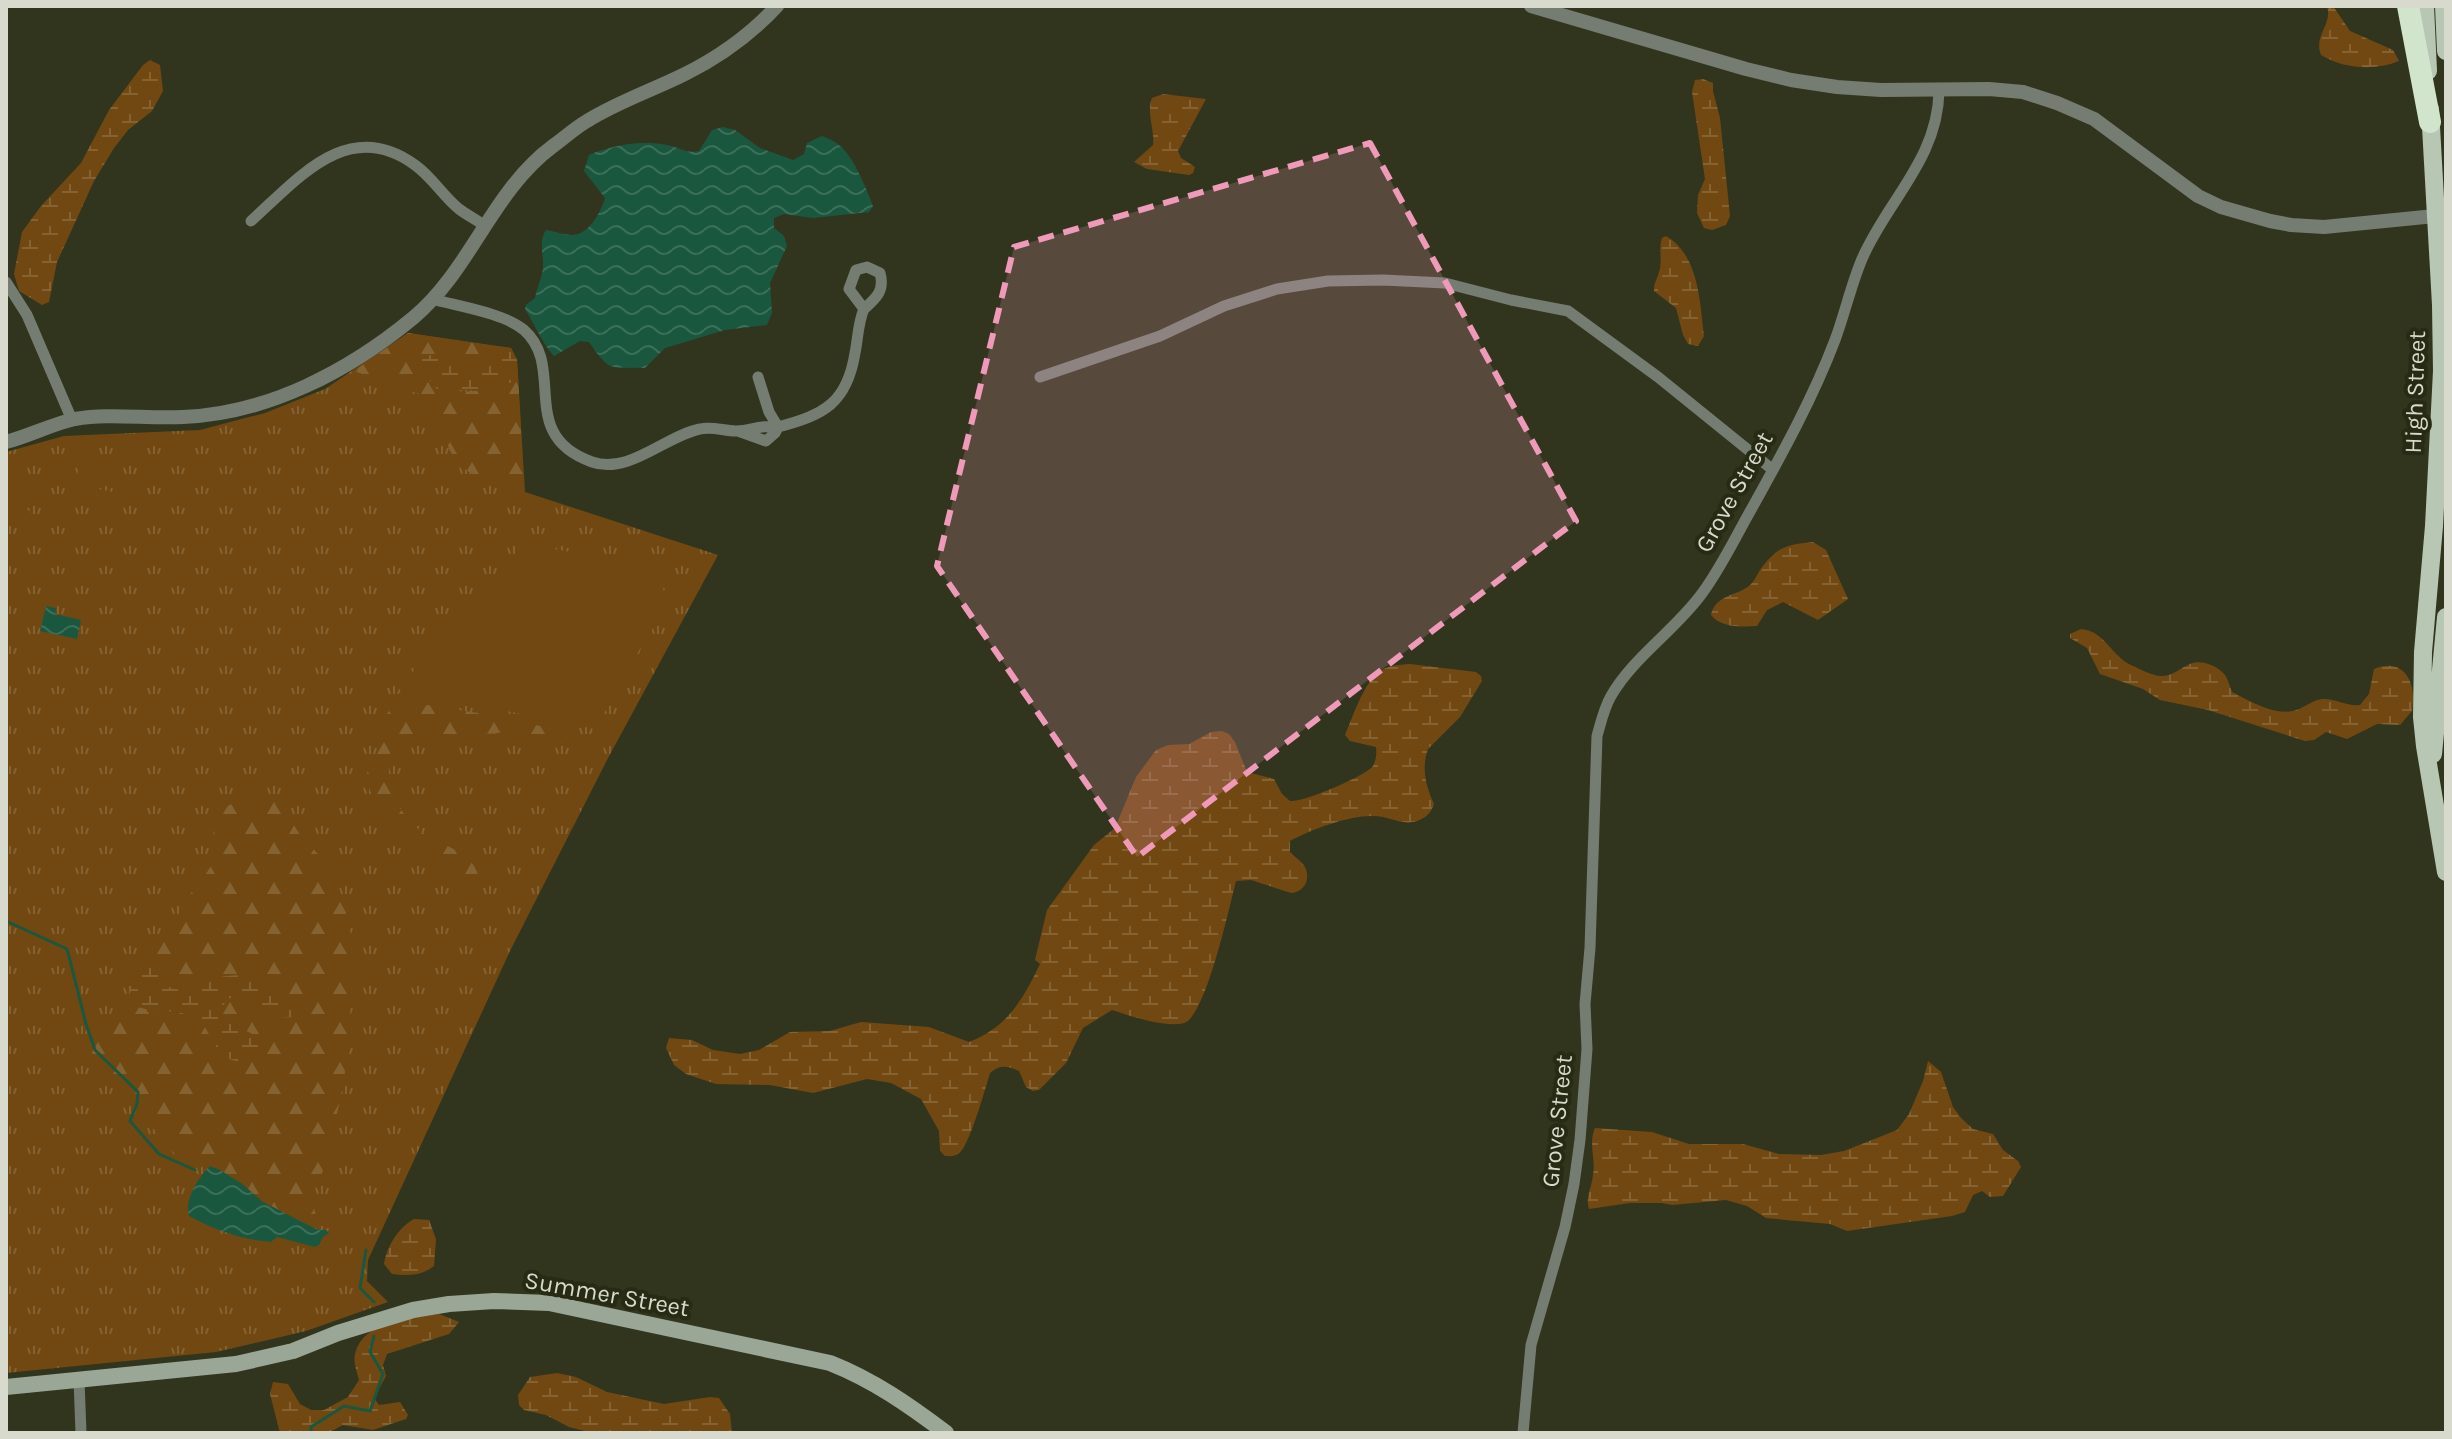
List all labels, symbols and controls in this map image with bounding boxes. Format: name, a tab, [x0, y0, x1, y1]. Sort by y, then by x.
street label: High Street	[2399, 330, 2431, 454]
street label: Grove Street	[1689, 427, 1779, 557]
street label: Grove Street	[1536, 1053, 1578, 1189]
street label: Summer Street	[523, 1266, 691, 1322]

